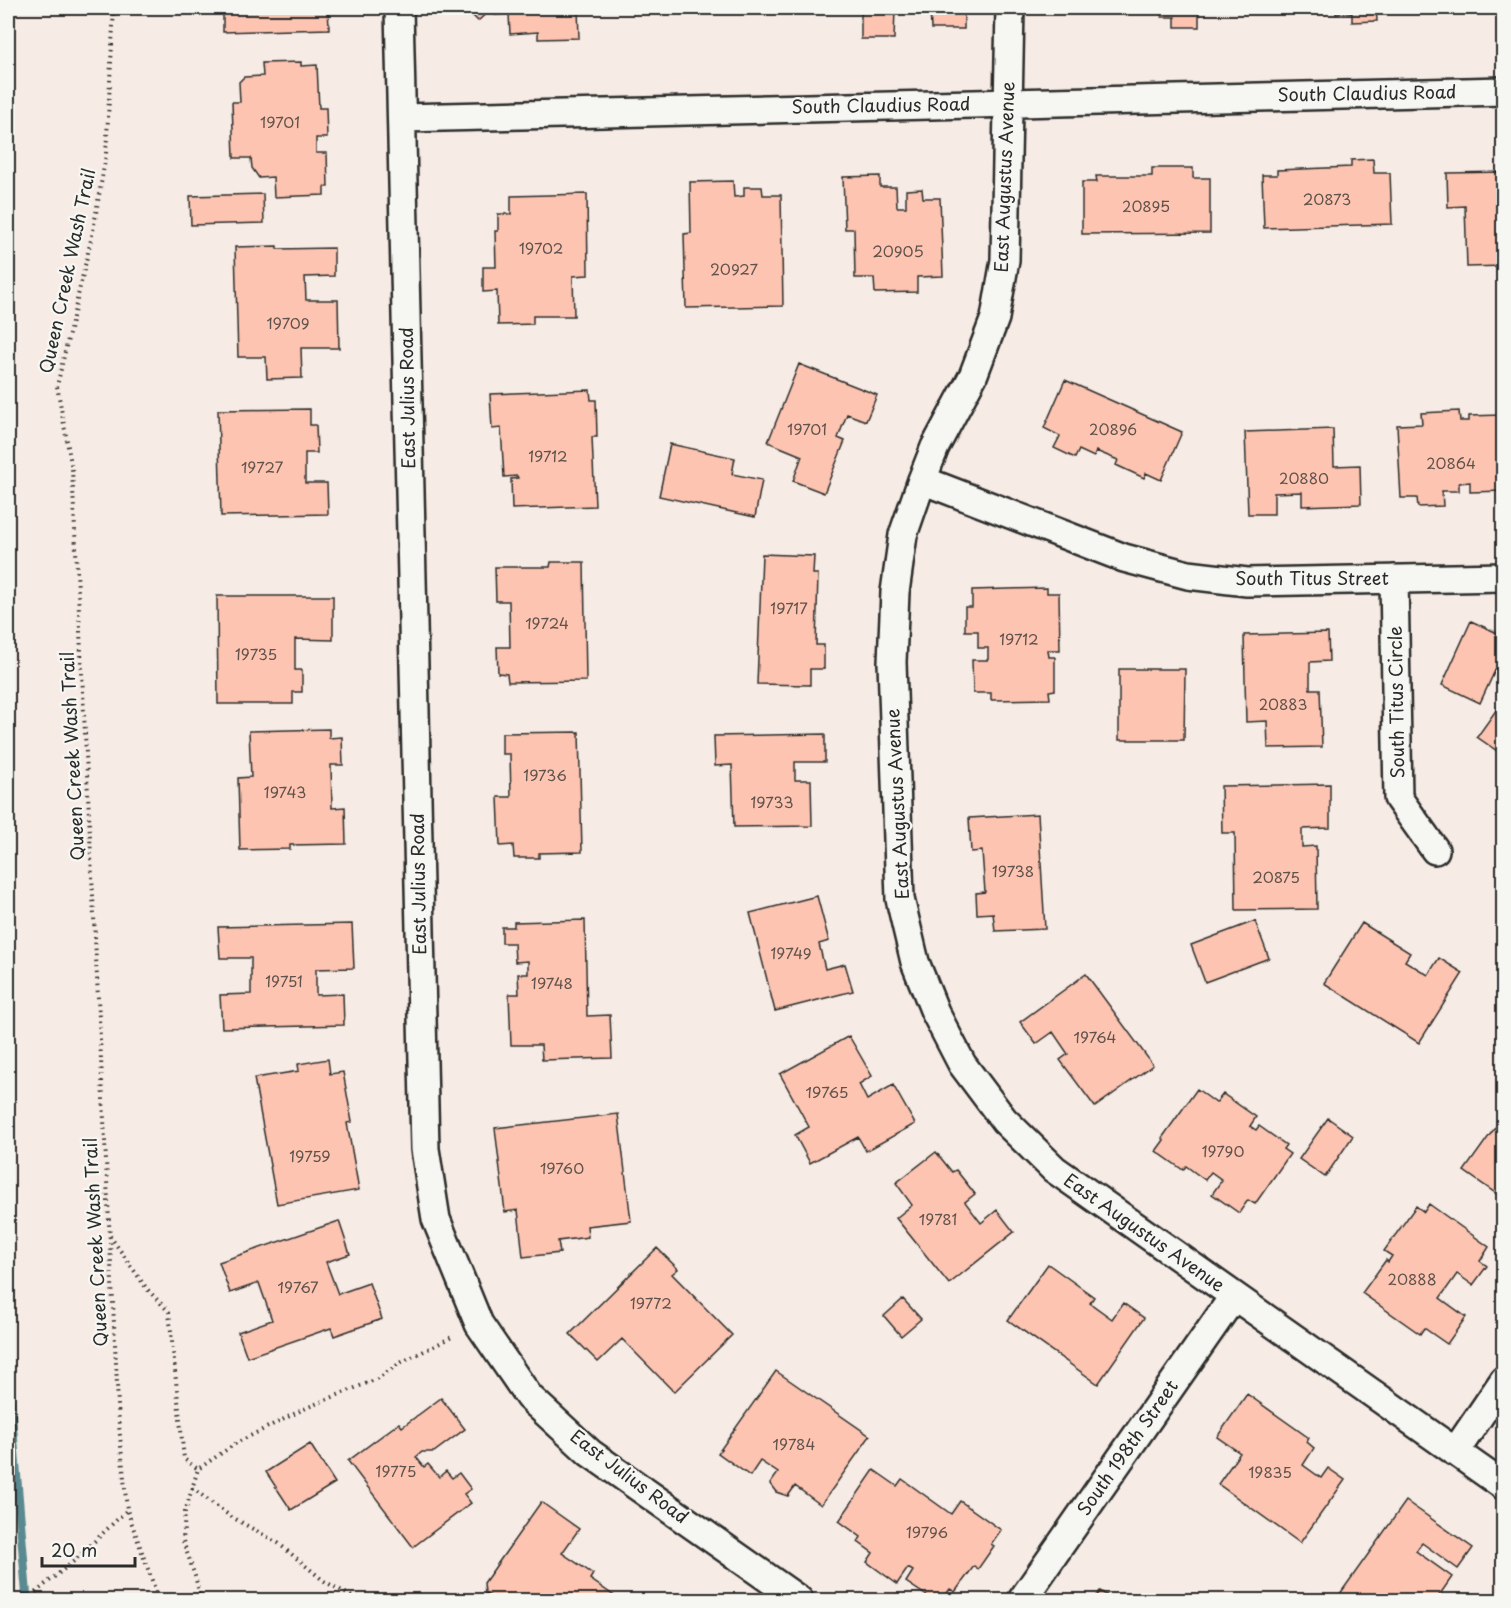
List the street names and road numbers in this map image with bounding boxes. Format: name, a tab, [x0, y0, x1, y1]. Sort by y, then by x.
street label: South Claudius Road	[1277, 77, 1457, 108]
street label: East Augustus Avenue	[987, 81, 1020, 273]
street label: South Claudius Road	[791, 89, 971, 120]
street label: Queen Creek Wash Trail	[32, 166, 101, 376]
street label: East Julius Road	[392, 327, 421, 469]
street label: South Titus Street	[1235, 564, 1389, 591]
street label: South Titus Circle	[1381, 625, 1410, 779]
street label: Queen Creek Wash Trail	[53, 651, 90, 861]
street label: East Augustus Avenue	[878, 708, 915, 900]
street label: East Julius Road	[403, 813, 432, 955]
street label: Queen Creek Wash Trail	[76, 1137, 113, 1347]
street label: East Augustus Avenue	[1059, 1166, 1231, 1298]
street label: South 198th Street	[1070, 1374, 1184, 1521]
street label: East Julius Road	[565, 1422, 695, 1529]

